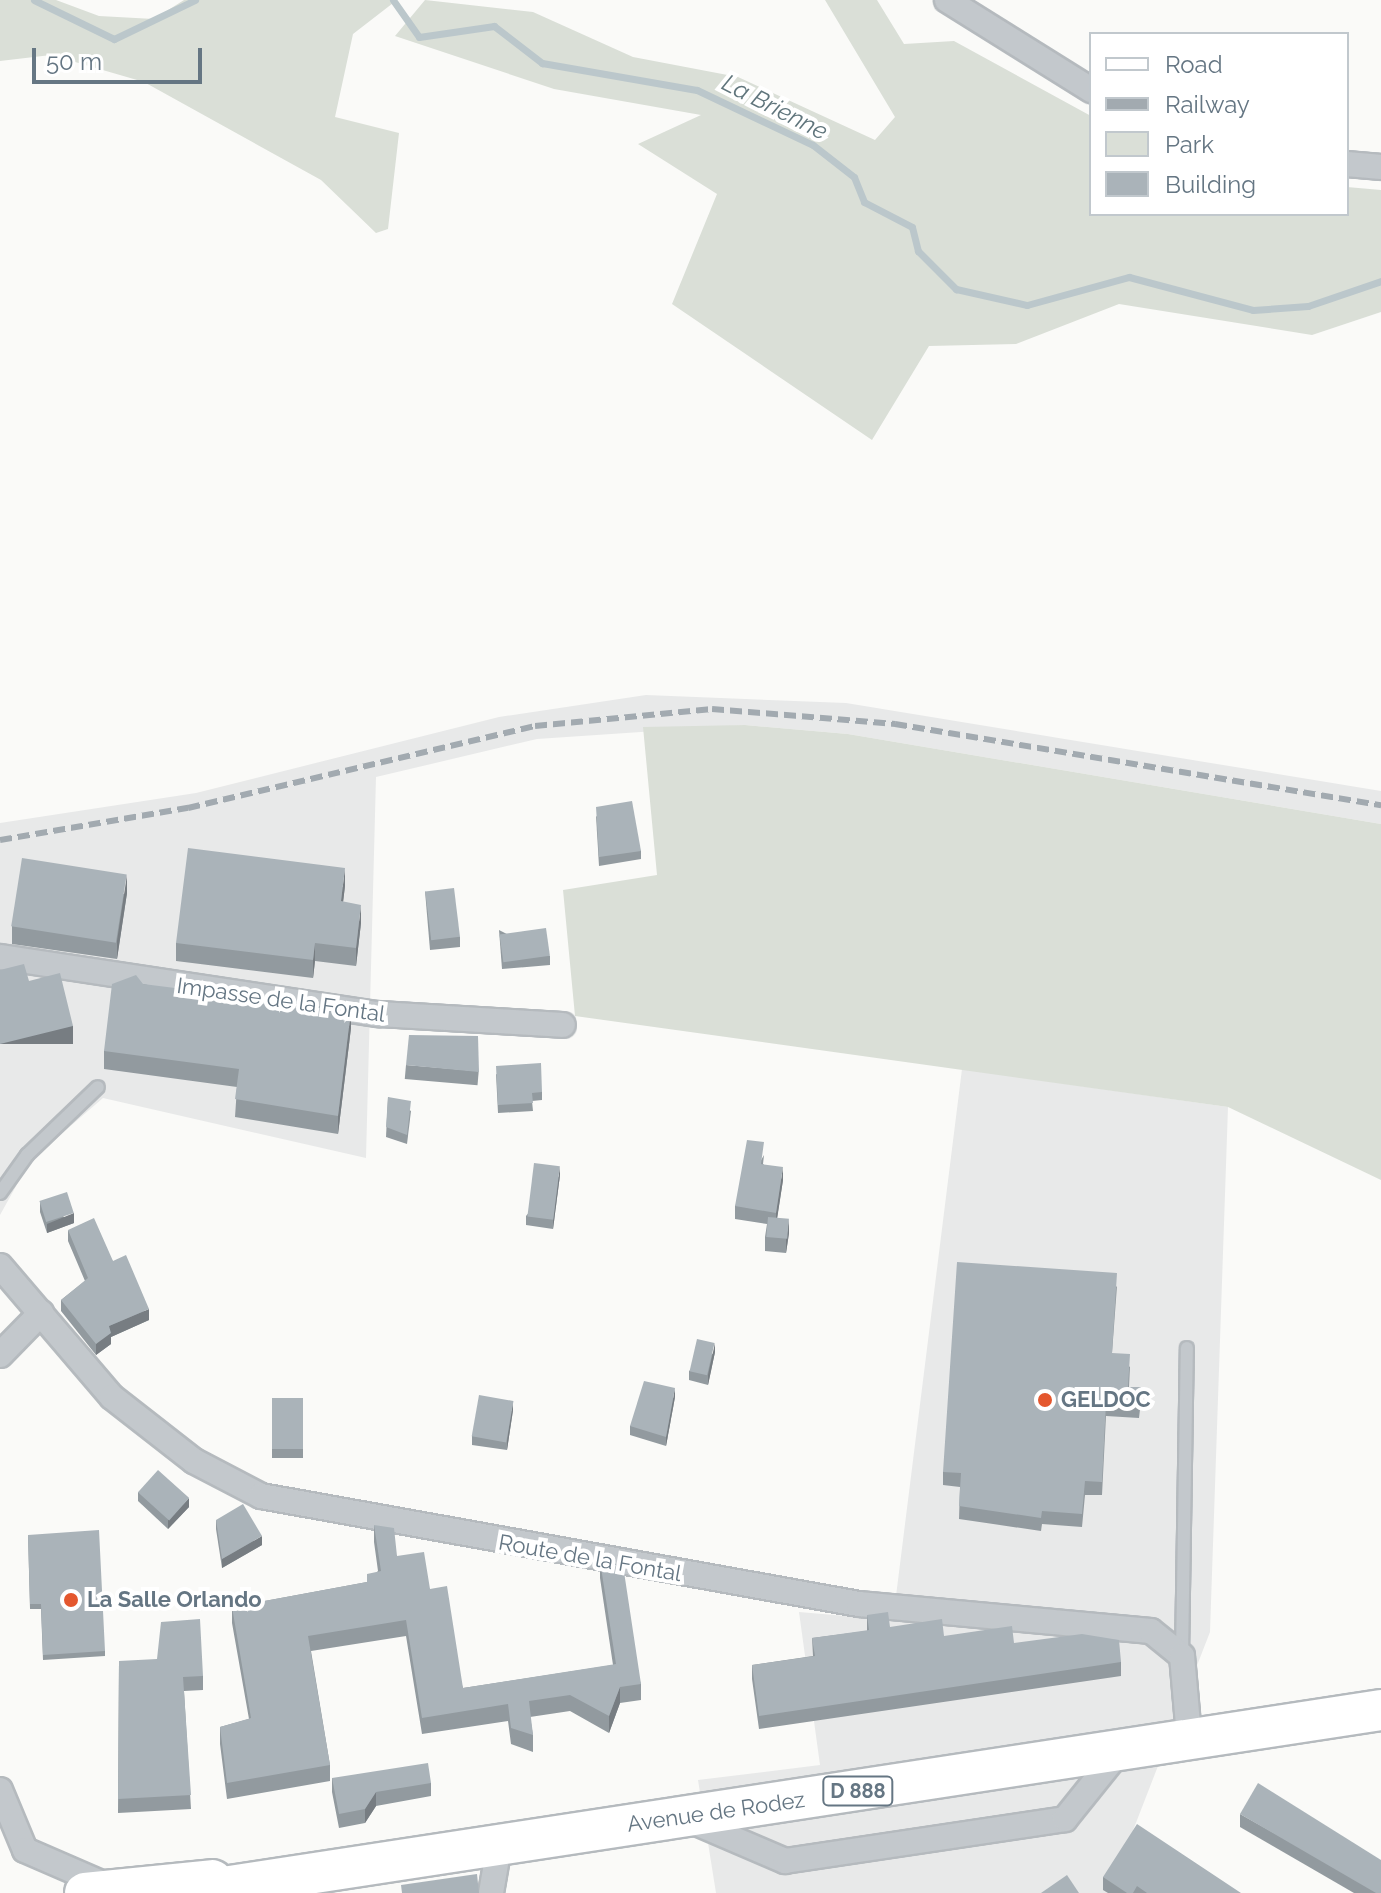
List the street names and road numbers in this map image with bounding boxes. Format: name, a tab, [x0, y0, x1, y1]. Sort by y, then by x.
street label: Impasse de la Fontal	[175, 972, 387, 1028]
street label: Route de la Fontal	[497, 1529, 683, 1587]
road number: D 888	[822, 1775, 894, 1807]
street label: Avenue de Rodez	[625, 1786, 807, 1838]

